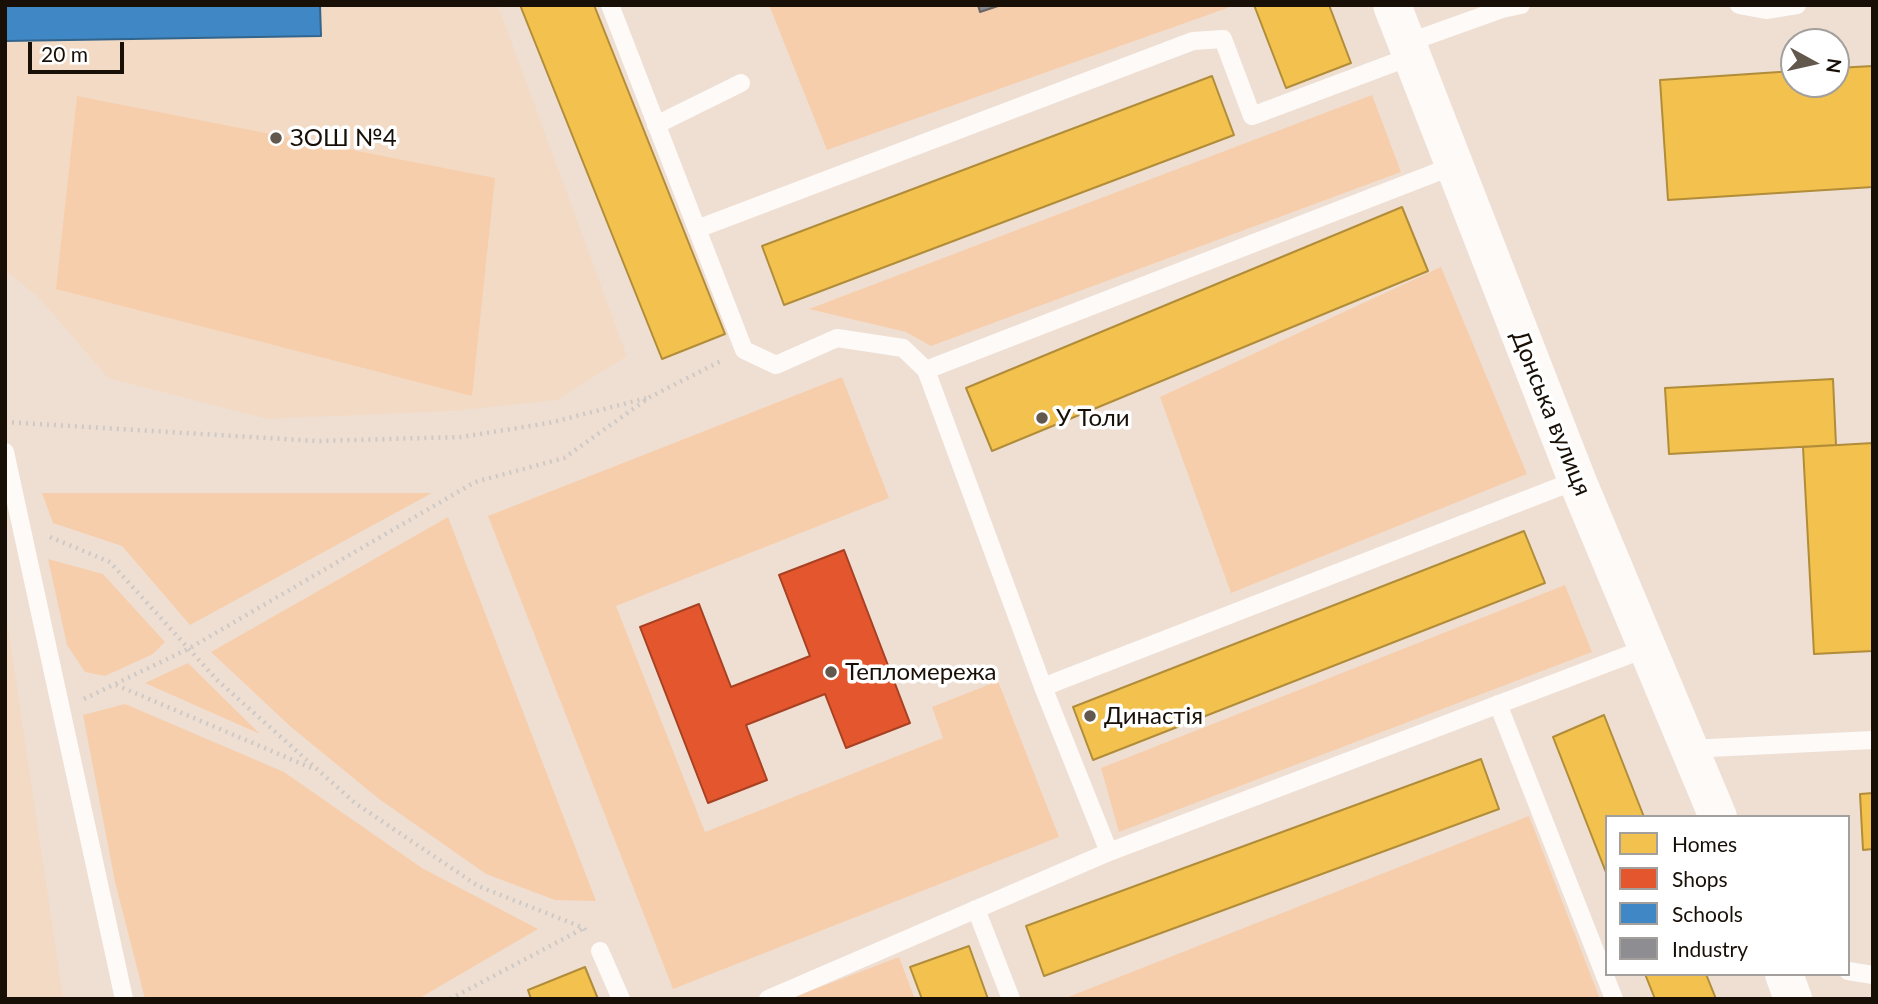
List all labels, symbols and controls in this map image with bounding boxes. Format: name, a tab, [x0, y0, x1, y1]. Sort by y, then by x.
scale bar	[32, 28, 128, 72]
north arrow	[1780, 28, 1850, 98]
text: 20 m	[41, 41, 88, 66]
text: N	[1822, 57, 1847, 75]
place label: ЗОШ №4	[290, 124, 397, 152]
marker: ЗОШ №4	[268, 130, 284, 146]
street label: Донська вулиця	[1505, 326, 1597, 500]
place label: У Толи	[1056, 404, 1129, 432]
marker: У Толи	[1034, 410, 1050, 426]
place label: Тепломережа	[845, 658, 997, 686]
marker: Тепломережа	[823, 664, 839, 680]
place label: Династія	[1104, 702, 1203, 730]
marker: Династія	[1082, 708, 1098, 724]
legend	[1605, 815, 1850, 976]
text: Homes	[1672, 831, 1737, 856]
text: Shops	[1672, 866, 1728, 891]
text: Schools	[1672, 901, 1743, 926]
text: Industry	[1672, 936, 1748, 961]

